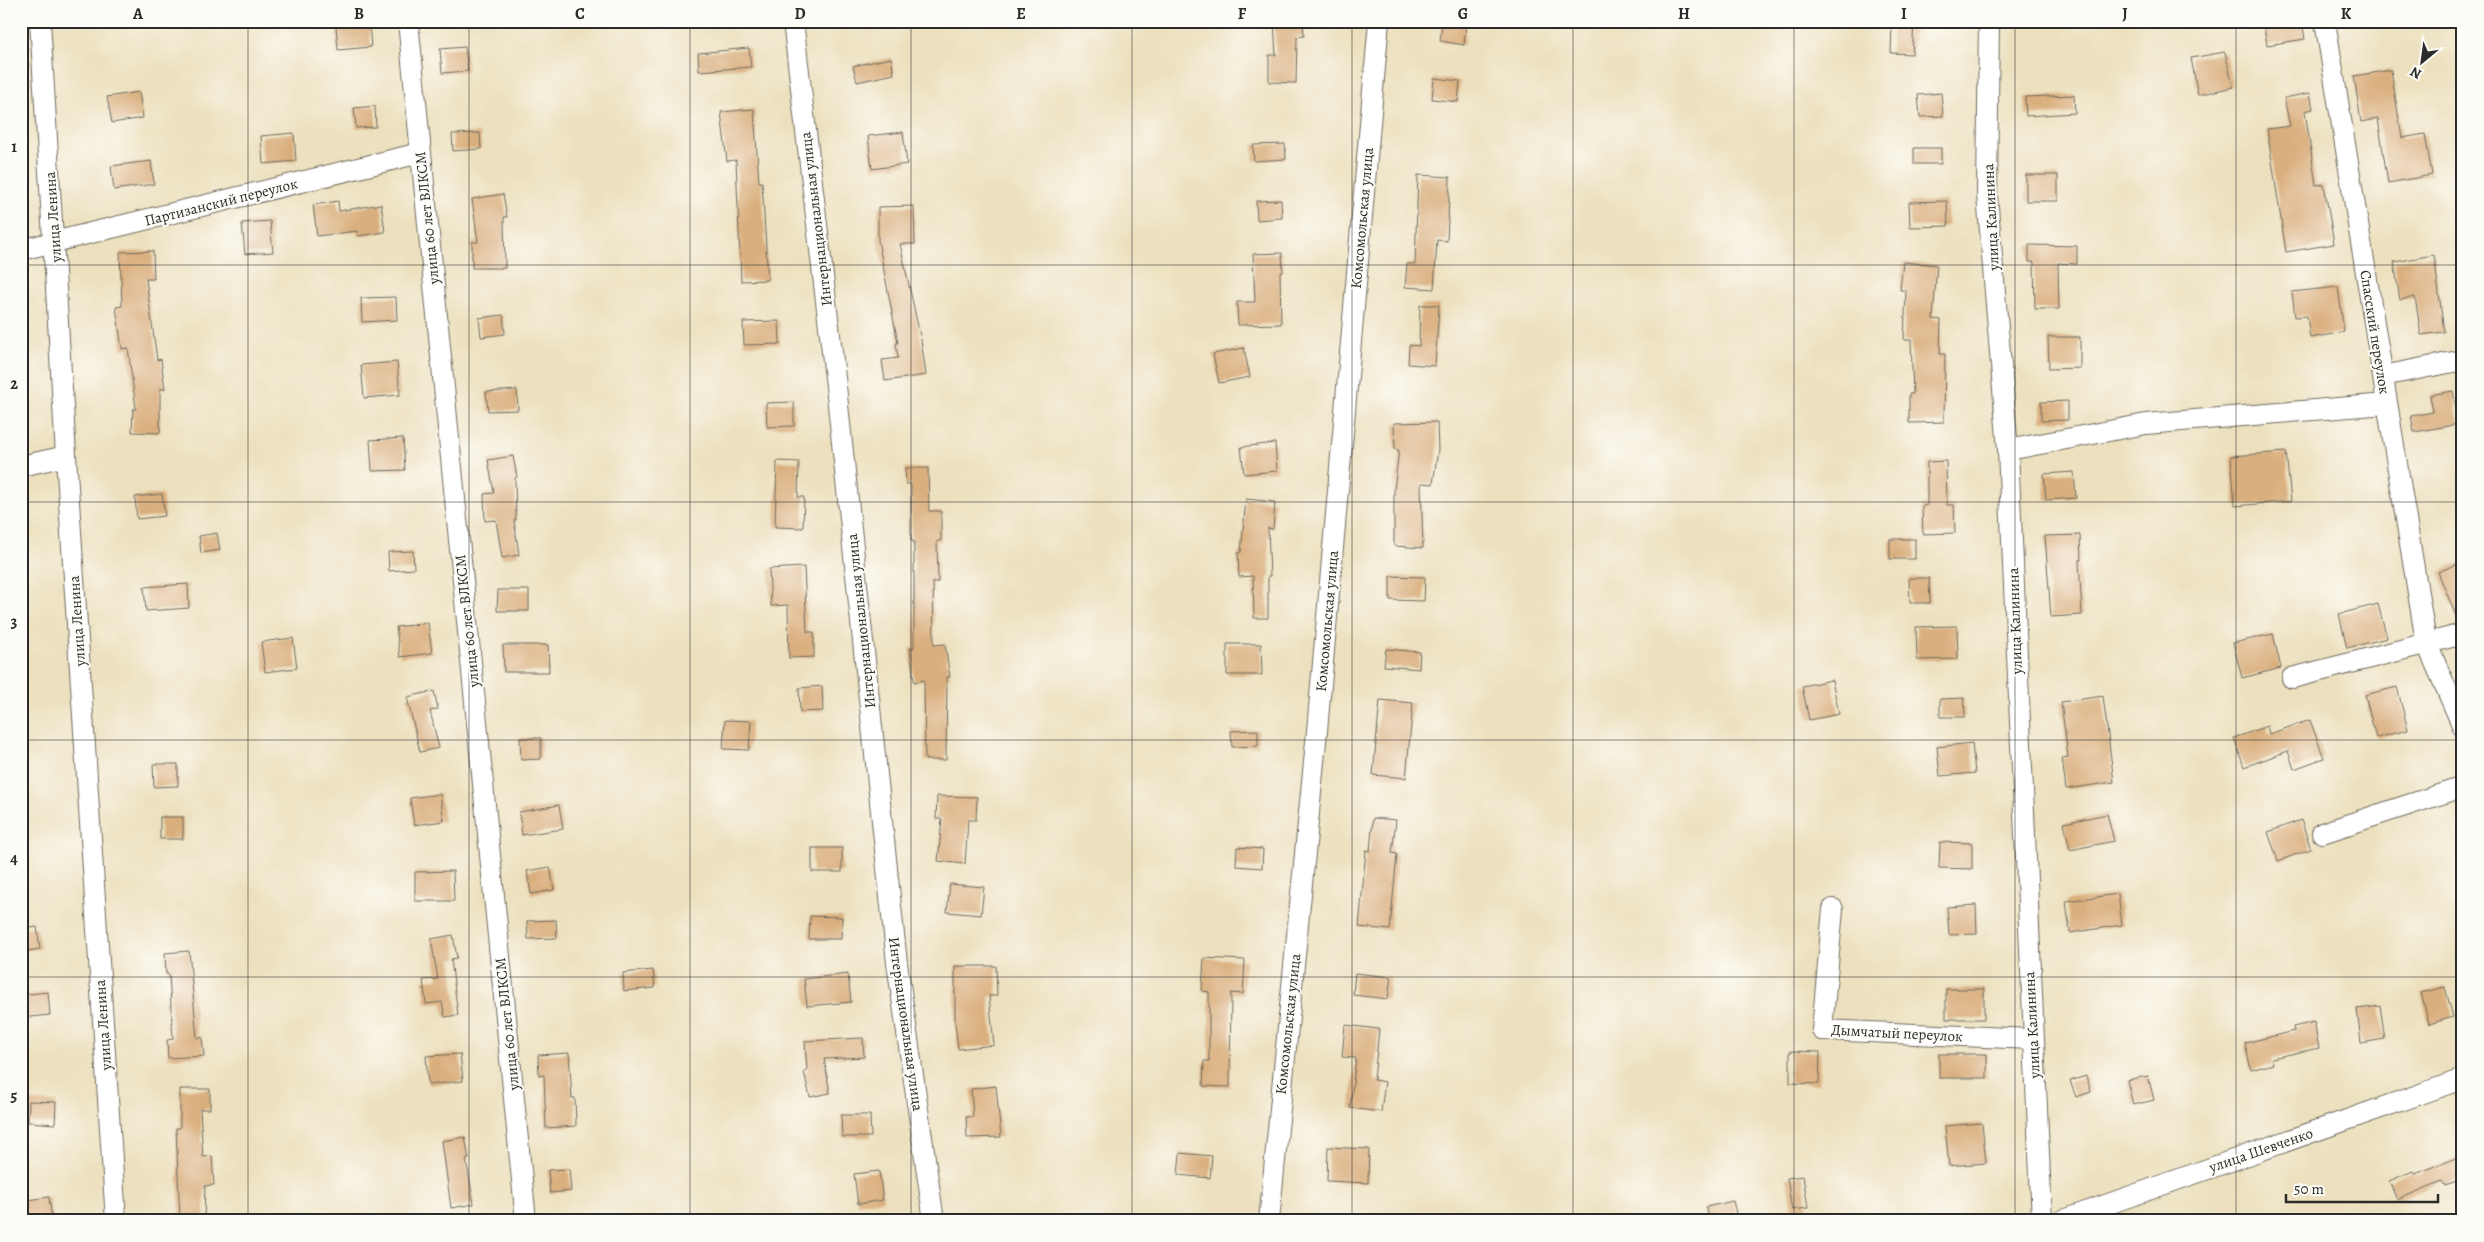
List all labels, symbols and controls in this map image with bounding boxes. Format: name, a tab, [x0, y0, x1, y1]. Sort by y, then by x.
text: A	[132, 3, 144, 25]
text: B	[354, 3, 364, 25]
text: C	[575, 3, 585, 25]
text: D	[794, 3, 806, 25]
text: E	[1016, 3, 1026, 25]
text: F	[1238, 3, 1247, 25]
text: G	[1458, 3, 1468, 25]
text: H	[1678, 3, 1690, 25]
text: I	[1901, 3, 1907, 25]
text: J	[2122, 3, 2128, 25]
text: K	[2341, 3, 2352, 25]
north arrow	[2396, 38, 2446, 88]
text: N	[2407, 62, 2425, 84]
street label: Интернациональная улица	[795, 131, 837, 307]
text: 1	[11, 136, 17, 158]
street label: Комсомольская улица	[1346, 146, 1378, 289]
street label: улица 60 лет ВЛКСМ	[410, 151, 444, 286]
street label: улица Калинина	[1978, 163, 2004, 272]
street label: улица Ленина	[40, 171, 66, 264]
street label: Партизанский переулок	[142, 173, 300, 231]
street label: Спасский переулок	[2355, 269, 2395, 396]
text: 2	[10, 373, 18, 395]
street label: Интернациональная улица	[842, 533, 880, 709]
street label: Комсомольская улица	[1311, 549, 1343, 692]
street label: улица 60 лет ВЛКСМ	[450, 554, 484, 689]
street label: улица Калинина	[2003, 567, 2027, 676]
street label: улица Ленина	[64, 575, 90, 668]
text: 3	[11, 611, 18, 633]
text: 4	[10, 848, 18, 870]
street label: Интернациональная улица	[884, 936, 928, 1112]
street label: Комсомольская улица	[1271, 952, 1305, 1096]
street label: улица 60 лет ВЛКСМ	[490, 957, 524, 1092]
street label: улица Калинина	[2019, 971, 2045, 1080]
street label: улица Ленина	[90, 979, 116, 1072]
street label: Дымчатый переулок	[1831, 1020, 1964, 1046]
text: 5	[11, 1085, 18, 1107]
street label: улица Шевченко	[2205, 1123, 2316, 1177]
scale bar	[2286, 1172, 2439, 1204]
text: 50 m	[2294, 1179, 2324, 1199]

